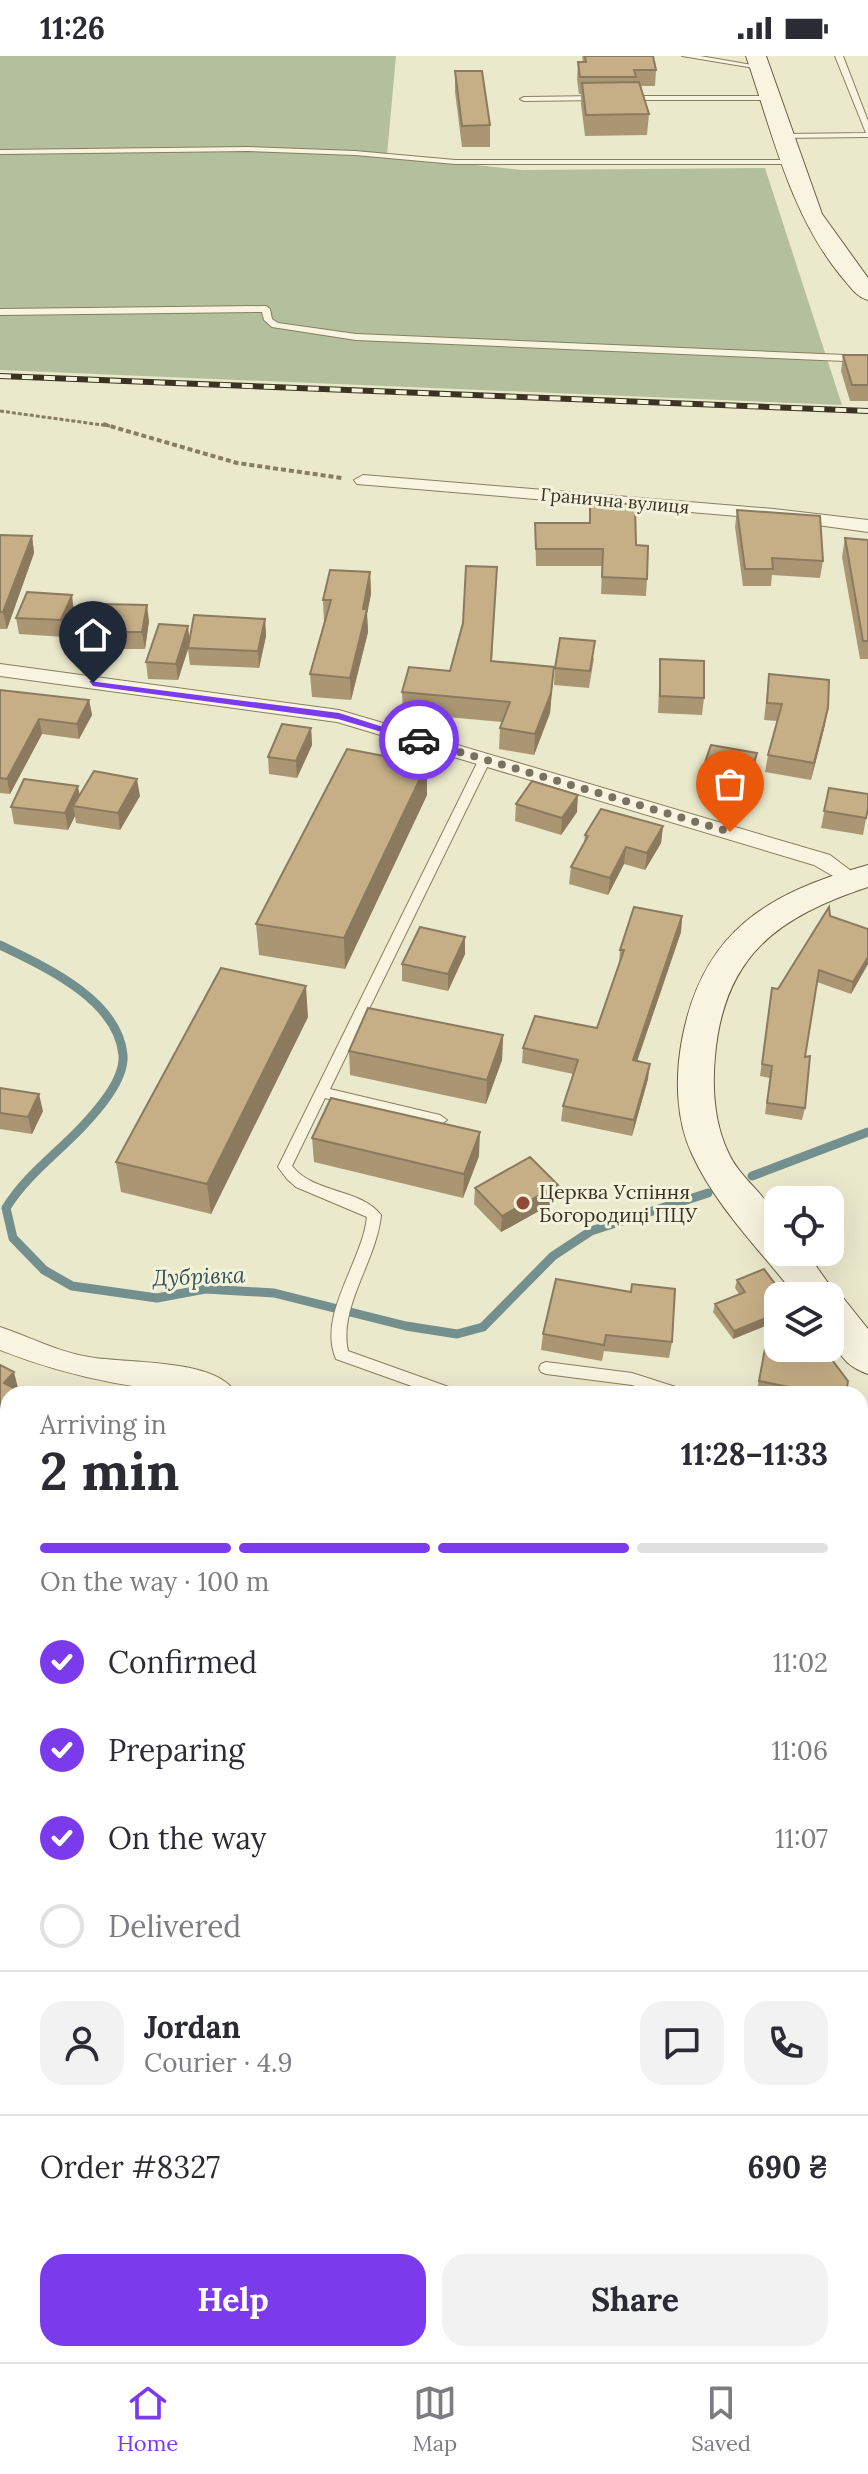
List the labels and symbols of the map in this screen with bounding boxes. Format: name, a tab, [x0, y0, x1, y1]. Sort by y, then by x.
street label: Гранична вулиця	[540, 483, 690, 518]
pin	[59, 601, 127, 683]
courier	[379, 700, 459, 780]
pin	[696, 750, 764, 832]
place label: Церква Успіння Богородиці ПЦУ	[539, 1179, 698, 1227]
marker: Церква Успіння Богородиці ПЦУ	[514, 1194, 532, 1212]
water label: Дубрівка	[151, 1260, 246, 1292]

